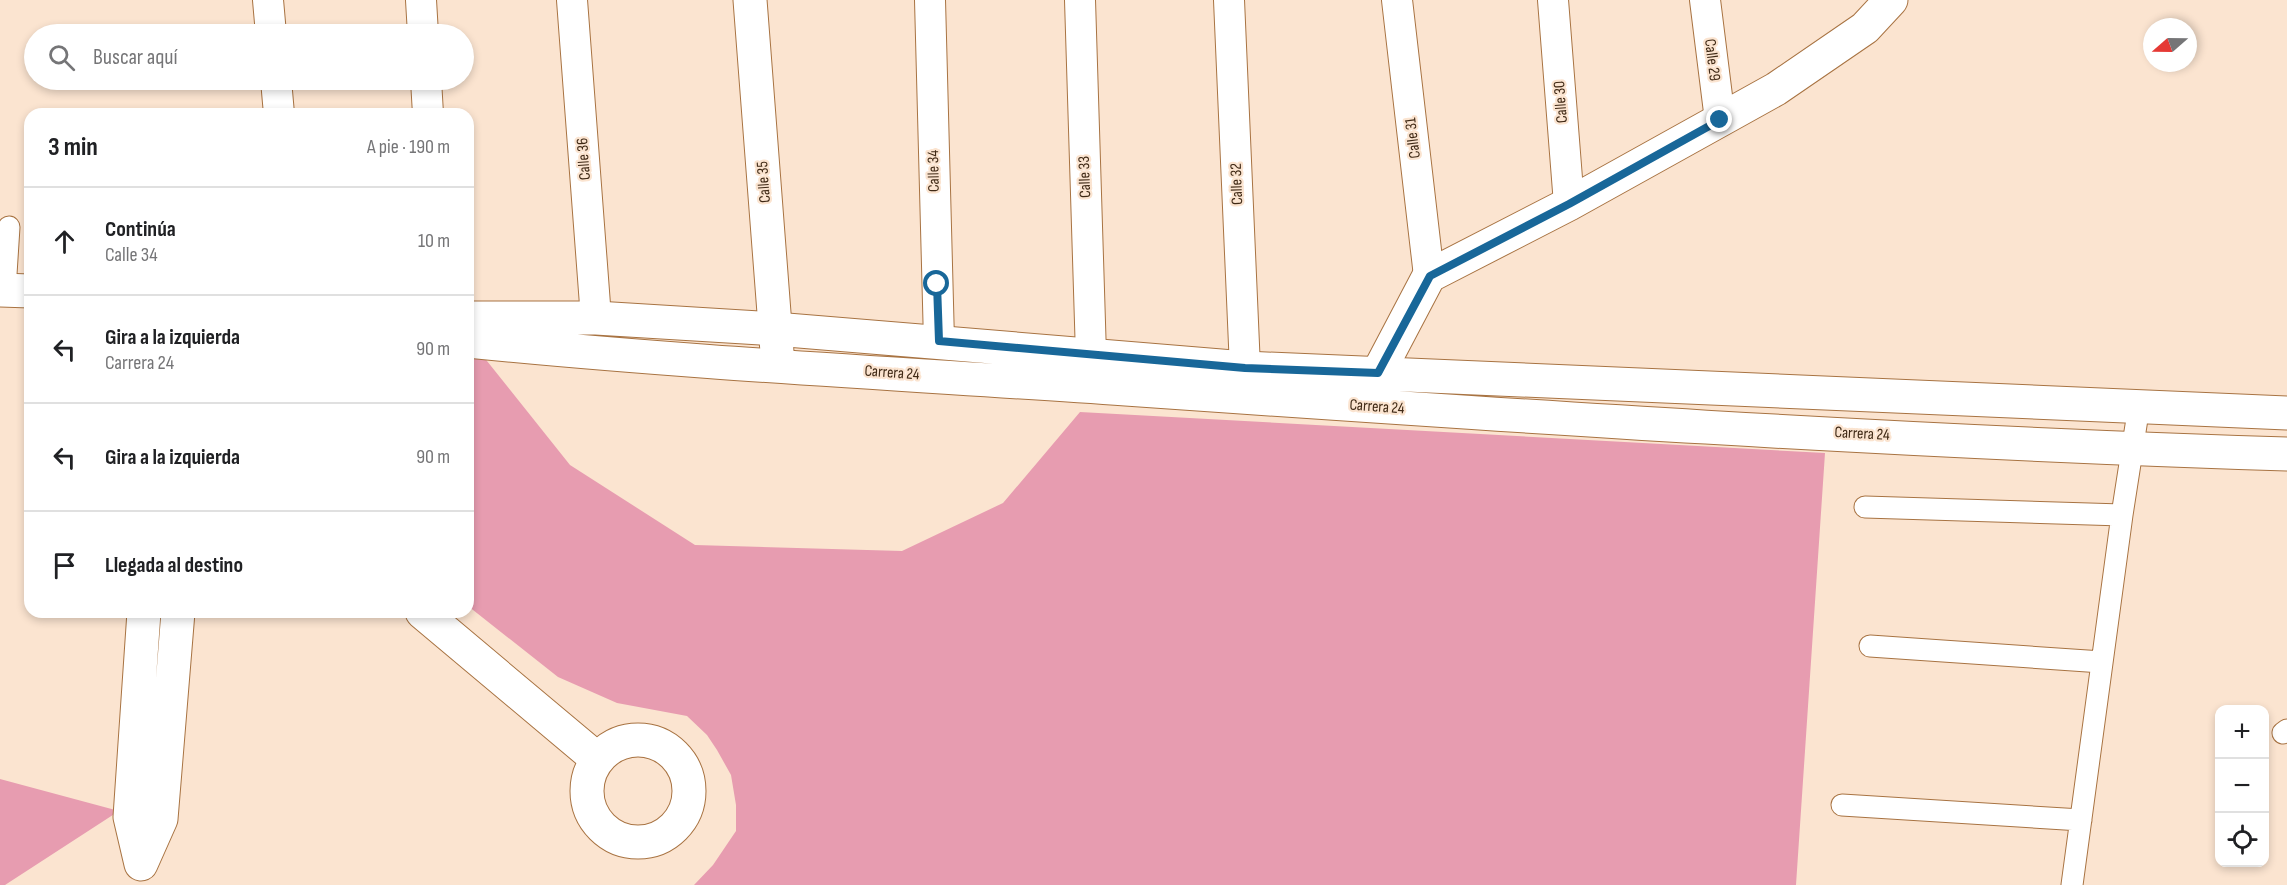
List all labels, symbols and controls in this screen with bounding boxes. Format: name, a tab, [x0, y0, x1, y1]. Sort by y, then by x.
north arrow	[2143, 18, 2197, 72]
search box	[24, 24, 474, 90]
street label: Calle 29	[1700, 38, 1724, 82]
icon: search	[45, 41, 78, 74]
text: Buscar aquí	[93, 44, 178, 71]
street label: Calle 30	[1550, 80, 1572, 124]
route end	[1706, 106, 1732, 132]
street label: Calle 31	[1401, 116, 1425, 159]
text: 3 min	[48, 132, 98, 163]
text: A pie · 190 m	[367, 135, 450, 159]
street label: Calle 36	[573, 137, 595, 181]
street label: Calle 34	[924, 150, 944, 192]
street label: Calle 33	[1075, 156, 1095, 198]
street label: Calle 35	[753, 161, 775, 203]
street label: Calle 32	[1227, 163, 1247, 205]
text: Continúa	[105, 216, 176, 243]
icon: ahead	[48, 225, 81, 258]
text: 10 m	[418, 229, 450, 253]
text: Calle 34	[105, 243, 158, 267]
route start	[923, 270, 949, 296]
text: Gira a la izquierda	[105, 324, 240, 351]
icon: left	[48, 333, 81, 366]
text: 90 m	[416, 337, 450, 361]
text: Carrera 24	[105, 351, 174, 375]
street label: Carrera 24	[864, 362, 921, 384]
street label: Carrera 24	[1349, 396, 1406, 418]
street label: Carrera 24	[1834, 423, 1890, 445]
icon: left	[48, 441, 81, 474]
text: Gira a la izquierda	[105, 444, 240, 471]
text: 90 m	[416, 445, 450, 469]
icon: arrive	[48, 549, 81, 582]
text: Llegada al destino	[105, 552, 243, 579]
map controls	[2215, 705, 2269, 867]
button: +	[2215, 705, 2269, 759]
button: −	[2215, 759, 2269, 813]
button: locate	[2215, 813, 2269, 867]

